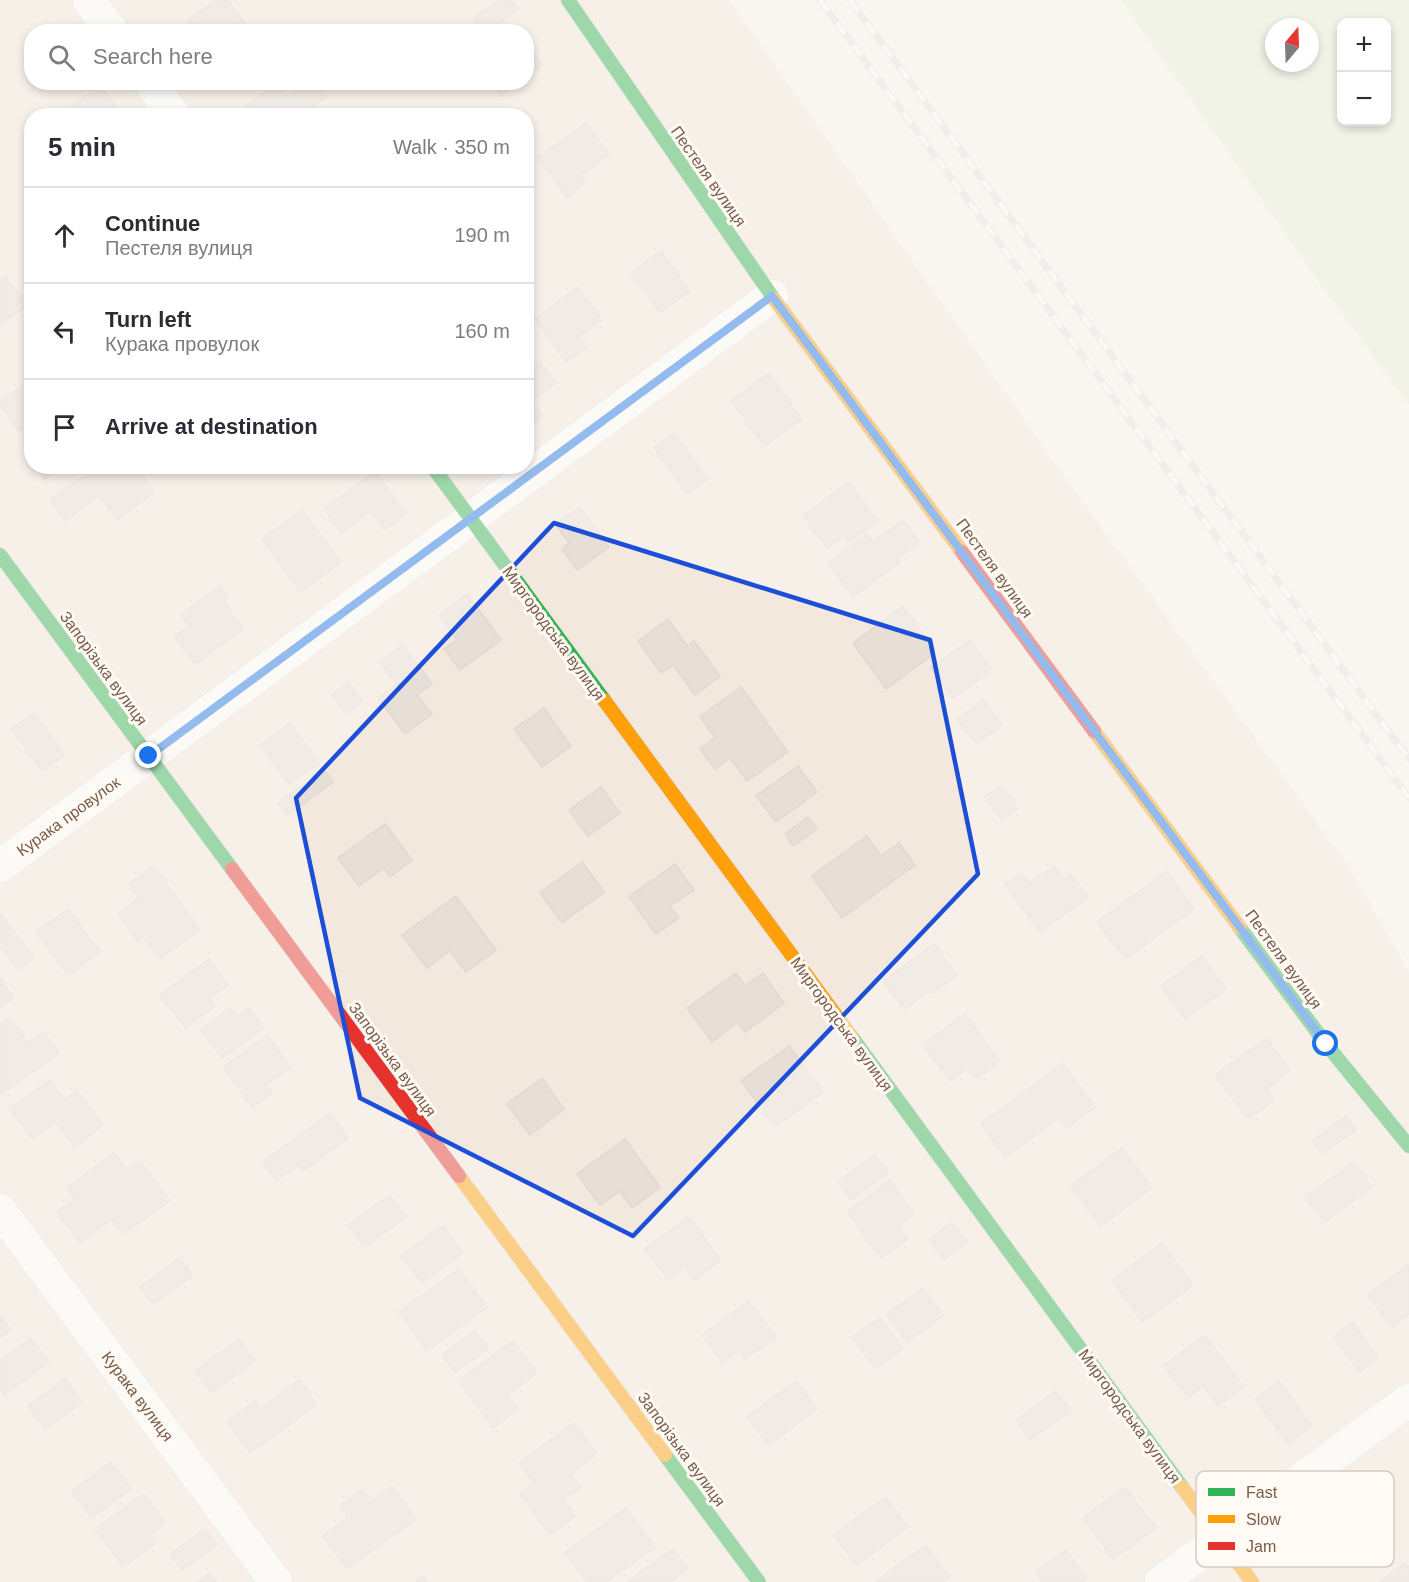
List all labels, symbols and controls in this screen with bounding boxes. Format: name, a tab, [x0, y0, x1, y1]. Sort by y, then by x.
north arrow	[1265, 18, 1319, 72]
map controls	[1337, 18, 1391, 126]
button: +	[1337, 18, 1391, 72]
search box	[24, 24, 534, 90]
icon: search	[45, 41, 78, 74]
text: Search here	[93, 44, 213, 69]
button: −	[1337, 72, 1391, 126]
street label: Пестеля вулиця	[668, 123, 749, 230]
text: 5 min	[48, 132, 116, 162]
text: Walk · 350 m	[393, 136, 510, 158]
text: Continue	[105, 211, 200, 236]
icon: ahead	[48, 219, 81, 252]
text: 190 m	[454, 224, 510, 246]
text: Пестеля вулиця	[105, 237, 253, 259]
text: Turn left	[105, 307, 191, 332]
icon: left	[48, 315, 81, 348]
text: 160 m	[454, 320, 510, 342]
text: Курака провулок	[105, 333, 259, 355]
icon: arrive	[48, 411, 81, 444]
text: Arrive at destination	[105, 414, 318, 439]
street label: Пестеля вулиця	[953, 515, 1036, 621]
street label: Миргородська вулиця	[499, 563, 608, 704]
street label: Запорізька вулиця	[57, 608, 151, 729]
route end	[135, 742, 161, 768]
street label: Курака провулок	[13, 773, 124, 860]
street label: Пестеля вулиця	[1242, 906, 1325, 1012]
street label: Миргородська вулиця	[787, 954, 896, 1095]
street label: Запорізька вулиця	[346, 999, 440, 1120]
route start	[1312, 1030, 1338, 1056]
street label: Миргородська вулиця	[1075, 1346, 1184, 1487]
street label: Курака вулиця	[98, 1348, 177, 1444]
street label: Запорізька вулиця	[635, 1389, 729, 1510]
legend	[1196, 1471, 1394, 1567]
text: Fast	[1246, 1484, 1278, 1501]
text: Slow	[1246, 1511, 1281, 1528]
text: Jam	[1246, 1538, 1276, 1555]

